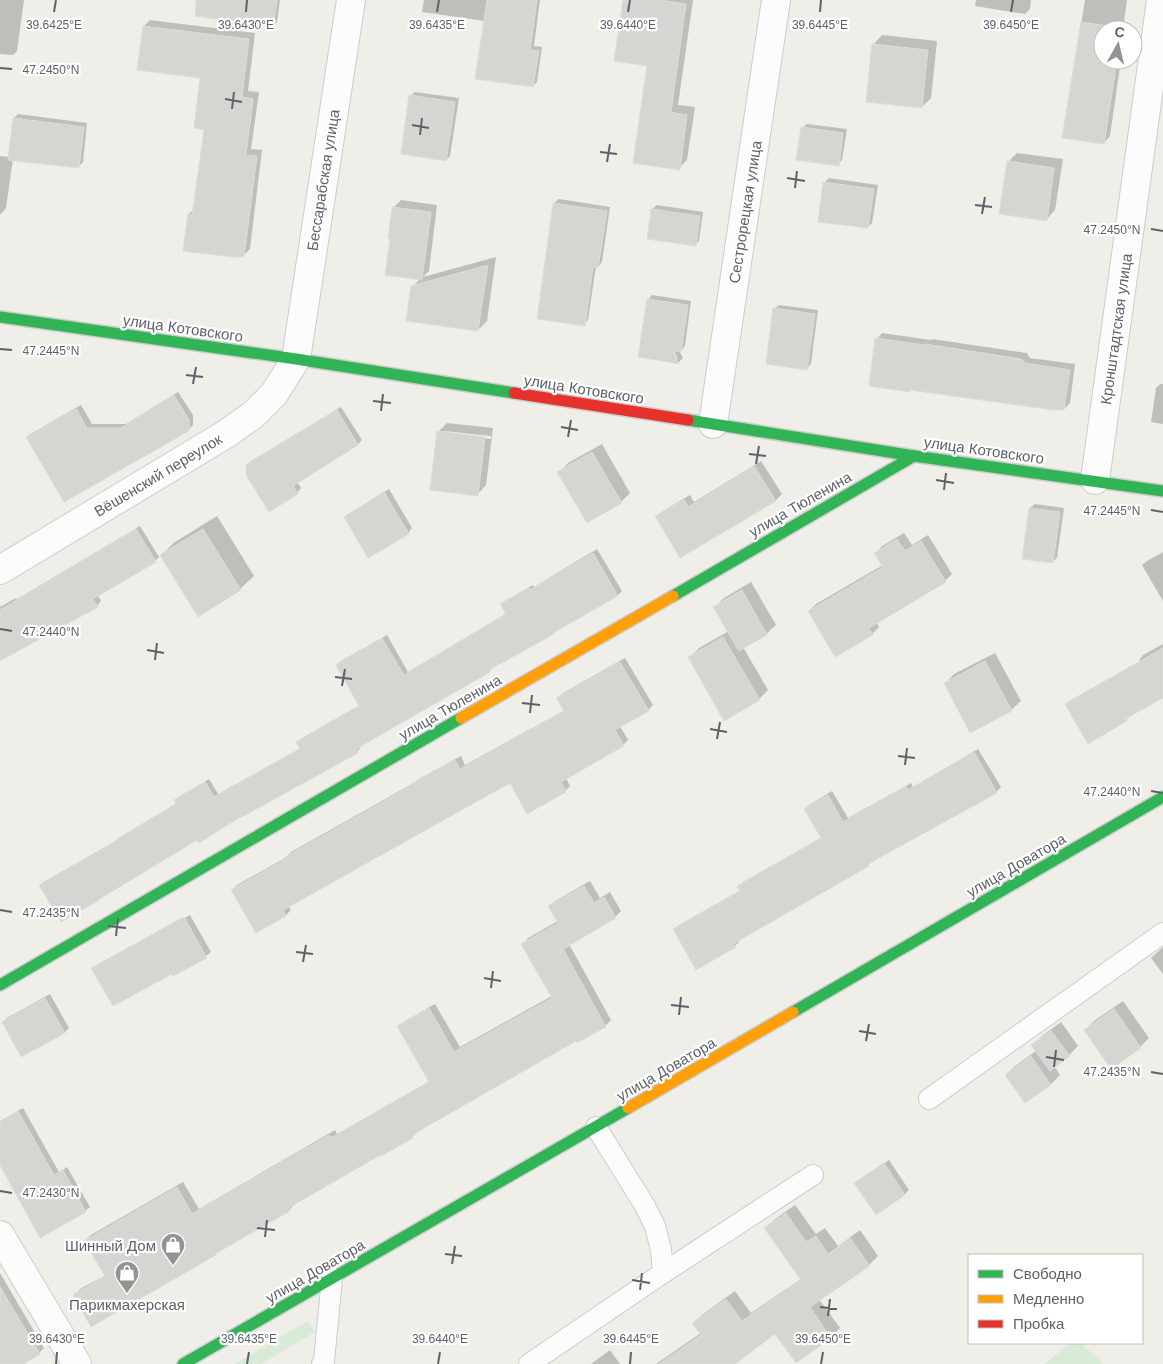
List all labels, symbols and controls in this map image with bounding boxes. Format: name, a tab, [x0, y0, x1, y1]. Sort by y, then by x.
text: 39.6425°E	[26, 18, 82, 32]
text: 39.6430°E	[218, 18, 274, 32]
text: 39.6435°E	[409, 18, 465, 32]
text: 39.6440°E	[600, 18, 656, 32]
text: 39.6445°E	[792, 18, 848, 32]
text: 39.6450°E	[983, 18, 1039, 32]
north arrow	[1093, 20, 1143, 70]
text: С	[1114, 23, 1126, 41]
text: 47.2450°N	[23, 63, 79, 77]
street label: Бессарабская улица	[303, 107, 343, 252]
street label: Сестрорецкая улица	[725, 139, 765, 285]
text: 47.2450°N	[1084, 223, 1140, 237]
street label: Кронштадтская улица	[1097, 252, 1135, 406]
street label: улица Котовского	[122, 311, 244, 345]
text: 47.2445°N	[23, 344, 79, 358]
street label: улица Котовского	[523, 371, 645, 407]
street label: Вёшенский переулок	[91, 430, 225, 520]
street label: улица Котовского	[923, 433, 1045, 467]
street label: улица Тюленина	[746, 468, 855, 540]
text: 47.2445°N	[1084, 504, 1140, 518]
text: 47.2440°N	[23, 625, 79, 639]
street label: улица Тюленина	[396, 671, 505, 743]
text: 47.2440°N	[1084, 785, 1140, 799]
street label: улица Доватора	[963, 829, 1069, 900]
text: 47.2435°N	[23, 906, 79, 920]
street label: улица Доватора	[613, 1033, 719, 1104]
text: 47.2435°N	[1084, 1065, 1140, 1079]
text: 47.2430°N	[23, 1186, 79, 1200]
shop icon: Шинный Дом	[160, 1232, 186, 1266]
street label: улица Доватора	[262, 1235, 368, 1306]
place label: Шинный Дом	[65, 1237, 156, 1254]
legend	[968, 1254, 1143, 1344]
shop icon: Парикмахерская	[114, 1260, 140, 1294]
text: Свободно	[1013, 1265, 1082, 1282]
text: Медленно	[1013, 1290, 1084, 1307]
place label: Парикмахерская	[69, 1296, 185, 1313]
text: Пробка	[1013, 1315, 1065, 1332]
text: 39.6430°E	[29, 1332, 85, 1346]
text: 39.6435°E	[221, 1332, 277, 1346]
text: 39.6440°E	[412, 1332, 468, 1346]
text: 39.6445°E	[603, 1332, 659, 1346]
text: 39.6450°E	[795, 1332, 851, 1346]

